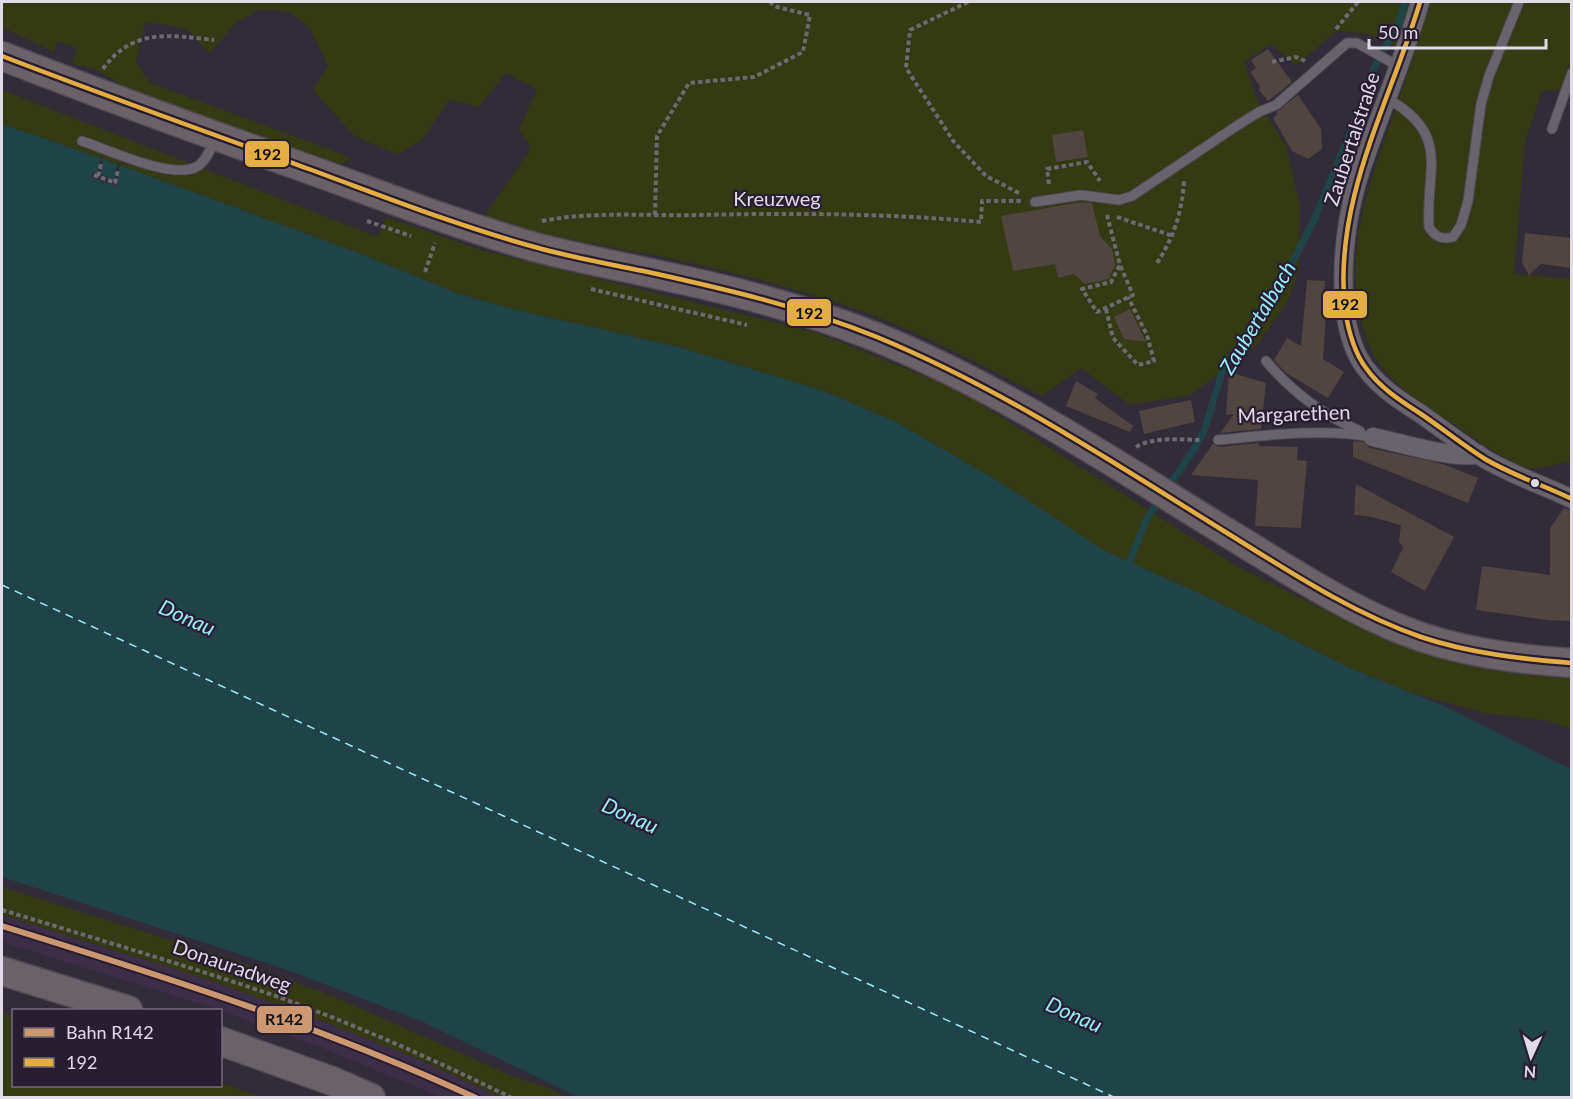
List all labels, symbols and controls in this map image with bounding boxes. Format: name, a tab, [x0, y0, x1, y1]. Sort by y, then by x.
scale bar	[1369, 12, 1546, 50]
text: 50 m	[1378, 21, 1418, 43]
street label: Zaubertalstraße	[1318, 69, 1384, 208]
line badge: 192	[244, 140, 290, 168]
text: 192	[253, 144, 281, 163]
street label: Kreuzweg	[733, 186, 821, 210]
water label: Zaubertalbach	[1213, 256, 1300, 379]
line badge: 192	[1322, 290, 1368, 319]
text: 192	[1331, 294, 1359, 313]
line badge: 192	[786, 298, 832, 327]
text: 192	[795, 303, 823, 322]
street label: Margarethen	[1237, 399, 1351, 427]
unlabelled marker	[1529, 477, 1541, 489]
water label: Donau	[156, 593, 220, 640]
water label: Donau	[599, 791, 663, 838]
street label: Donauradweg	[170, 934, 295, 996]
water label: Donau	[1043, 990, 1107, 1037]
line badge: R142	[256, 1005, 313, 1034]
legend	[12, 1009, 222, 1087]
text: R142	[265, 1009, 303, 1028]
text: Bahn R142	[66, 1021, 154, 1043]
north arrow	[1501, 1027, 1561, 1087]
text: 192	[66, 1051, 97, 1073]
text: N	[1523, 1063, 1537, 1082]

